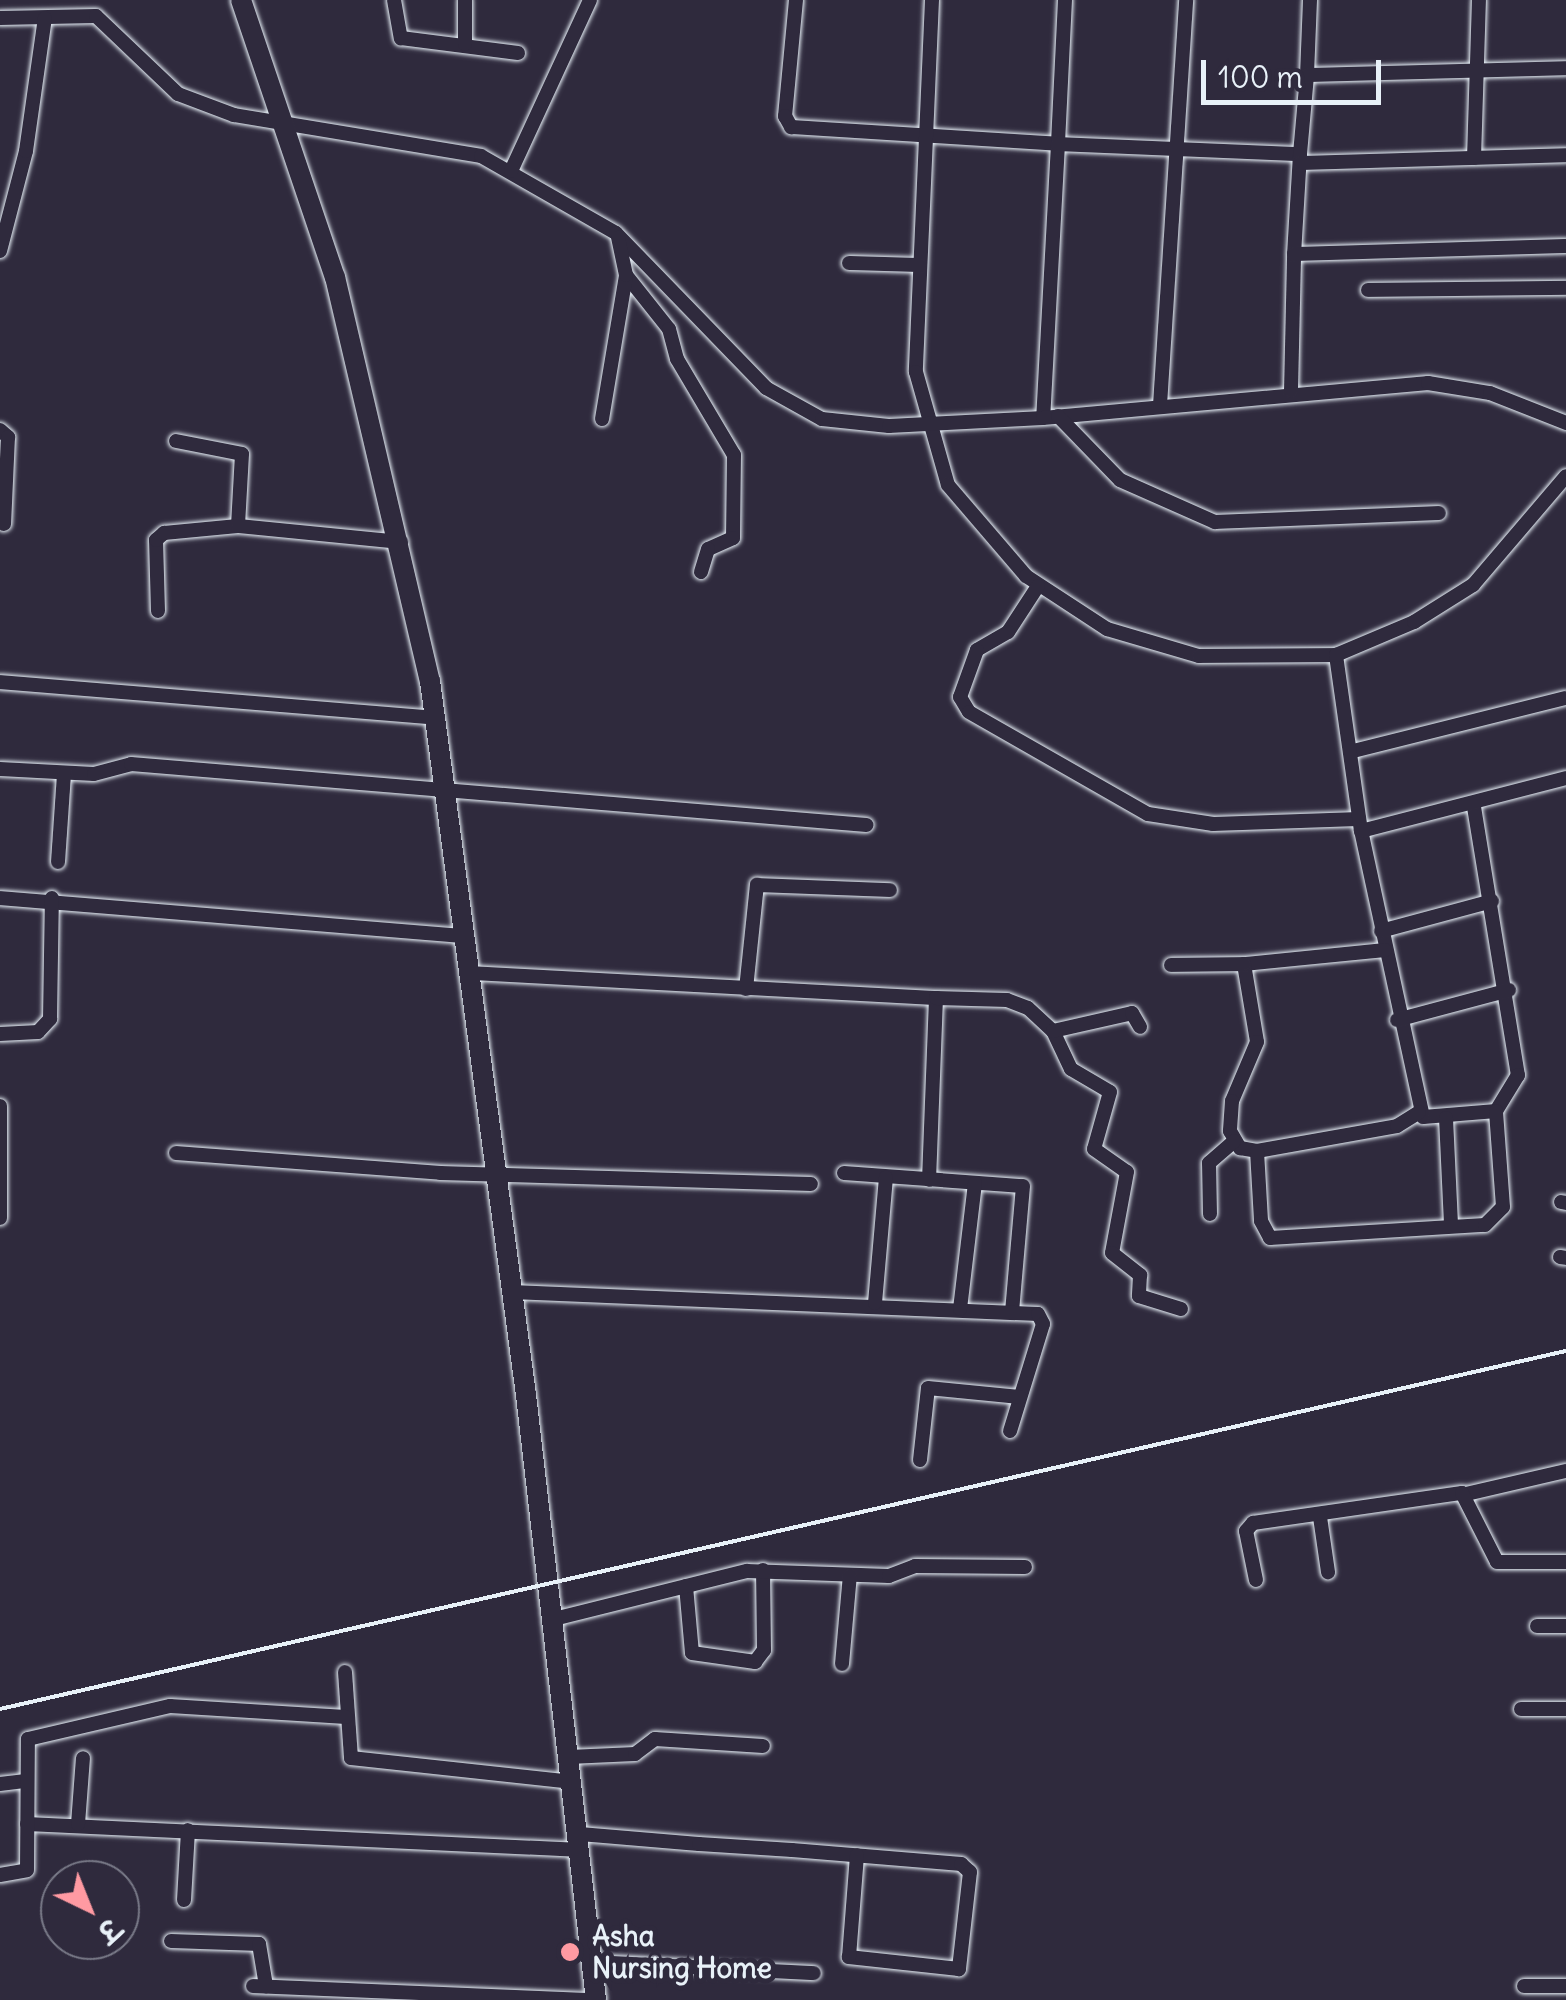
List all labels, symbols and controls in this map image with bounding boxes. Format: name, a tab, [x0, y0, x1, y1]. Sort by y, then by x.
scale bar	[1206, 40, 1386, 102]
text: 100 m	[1218, 58, 1303, 96]
north arrow	[40, 1860, 140, 1960]
text: उ	[90, 1911, 128, 1950]
place label: Asha Nursing Home	[592, 1919, 772, 1985]
marker: Asha Nursing Home	[557, 1939, 583, 1965]

